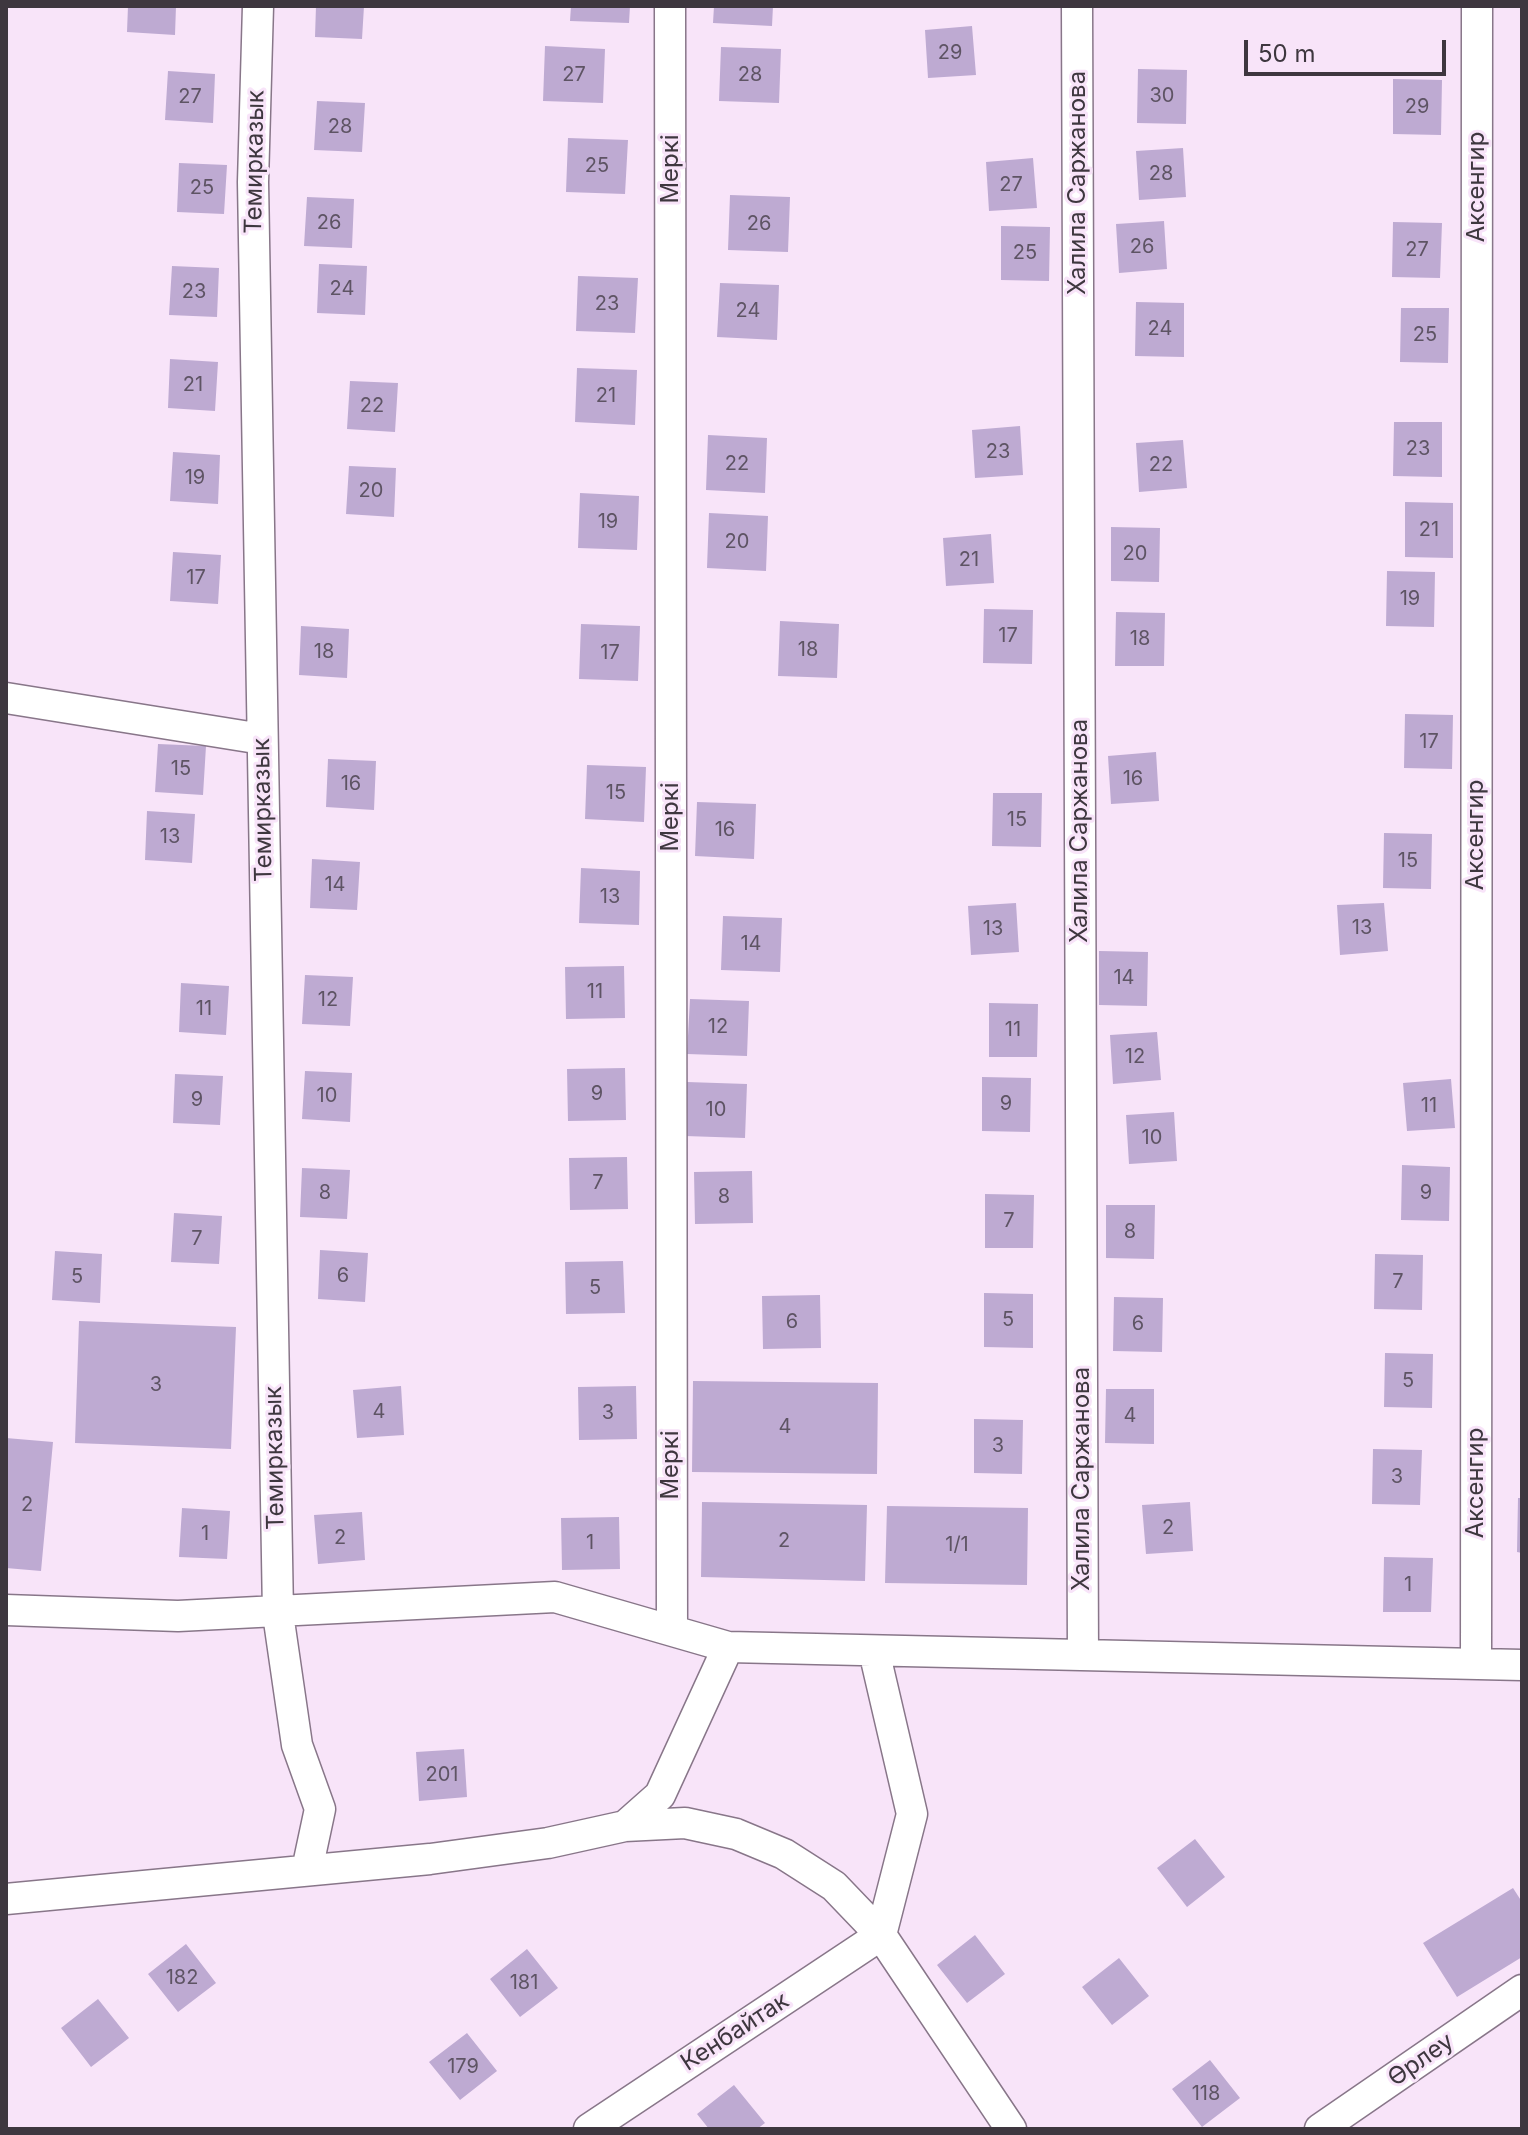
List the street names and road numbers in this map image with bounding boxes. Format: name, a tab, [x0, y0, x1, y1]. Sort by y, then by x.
street label: Халила Саржанова	[1064, 71, 1092, 295]
street label: Темирказык	[239, 90, 271, 234]
street label: Аксенгир	[1463, 132, 1491, 242]
street label: Меркі	[657, 134, 685, 204]
street label: Халила Саржанова	[1066, 719, 1094, 943]
street label: Темирказык	[247, 738, 279, 882]
street label: Аксенгир	[1462, 780, 1490, 890]
street label: Меркі	[657, 782, 685, 852]
street label: Халила Саржанова	[1068, 1367, 1096, 1591]
street label: Темирказык	[259, 1386, 291, 1530]
street label: Аксенгир	[1462, 1428, 1490, 1538]
street label: Меркі	[657, 1430, 685, 1500]
street label: Кенбайтак	[676, 1986, 794, 2078]
street label: Өрлеу	[1382, 2027, 1460, 2093]

